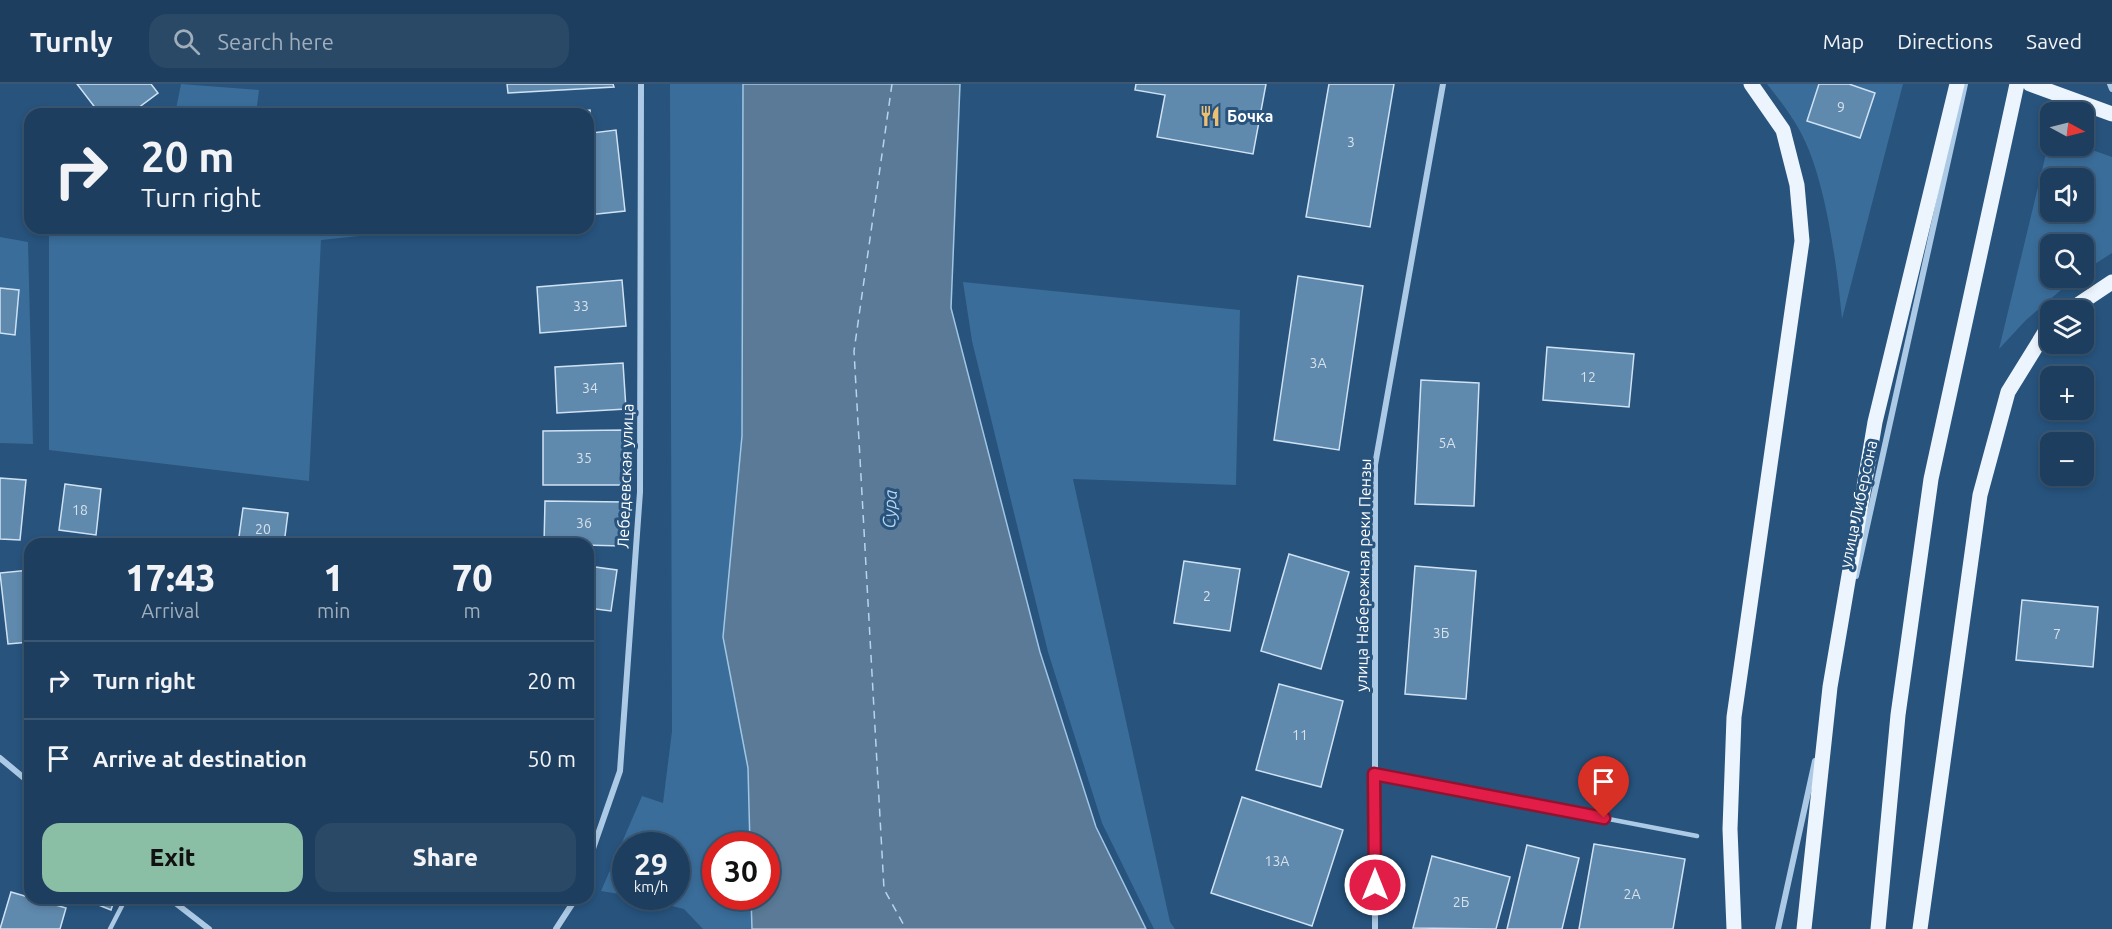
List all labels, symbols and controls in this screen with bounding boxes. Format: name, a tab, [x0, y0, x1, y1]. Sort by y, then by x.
search box	[149, 14, 569, 68]
icon: search	[170, 25, 203, 58]
text: Turnly	[30, 26, 113, 57]
text: Search here	[218, 29, 334, 54]
text: Map	[1823, 29, 1864, 53]
text: Directions	[1897, 29, 1993, 53]
text: Saved	[2026, 29, 2082, 53]
house number: 9	[1837, 99, 1845, 115]
north arrow	[2040, 102, 2094, 156]
map controls	[2040, 102, 2094, 486]
restaurant icon: Бочка	[1198, 104, 1222, 128]
place label: Бочка	[1227, 107, 1273, 125]
icon: right	[42, 132, 120, 210]
text: 20 m	[141, 133, 235, 180]
house number: 3	[1347, 134, 1355, 150]
button: sound	[2040, 168, 2094, 222]
text: Turn right	[141, 182, 261, 212]
button: search	[2040, 234, 2094, 288]
house number: 33	[573, 298, 589, 314]
button: layers	[2040, 300, 2094, 354]
house number: 3А	[1310, 355, 1327, 371]
button: +	[2040, 366, 2094, 420]
house number: 12	[1580, 369, 1596, 385]
house number: 34	[582, 380, 598, 396]
street label: Лебедевская улица	[613, 403, 637, 549]
button: −	[2040, 432, 2094, 486]
house number: 5А	[1439, 435, 1456, 451]
street label: улица Либерсона	[1836, 439, 1880, 569]
house number: 35	[576, 450, 592, 466]
street label: улица Набережная реки Пензы	[1352, 458, 1374, 692]
water label: Сура	[878, 489, 900, 529]
house number: 18	[72, 502, 88, 518]
house number: 36	[576, 515, 592, 531]
house number: 20	[255, 521, 271, 537]
text: 17:43	[125, 557, 216, 598]
text: 1	[324, 557, 344, 598]
text: 70	[452, 557, 493, 598]
house number: 2	[1203, 588, 1211, 604]
text: Arrival	[141, 599, 200, 622]
text: min	[317, 599, 351, 622]
text: m	[464, 599, 481, 622]
house number: 3Б	[1433, 625, 1449, 641]
house number: 7	[2053, 626, 2061, 642]
icon: right	[42, 664, 75, 697]
text: Turn right	[93, 668, 195, 693]
text: 20 m	[527, 668, 576, 693]
house number: 11	[1292, 727, 1308, 743]
icon: arrive	[42, 742, 75, 775]
text: Arrive at destination	[93, 746, 307, 771]
text: 50 m	[527, 746, 576, 771]
pin	[1578, 756, 1629, 818]
icon: arrive	[1587, 765, 1620, 798]
button: Exit	[42, 823, 303, 892]
button: Share	[315, 823, 576, 892]
speed limit sign: 30	[702, 832, 780, 910]
text: 29	[634, 847, 668, 881]
house number: 13А	[1265, 853, 1289, 869]
position arrow	[1343, 853, 1407, 917]
text: km/h	[634, 878, 668, 895]
house number: 2А	[1624, 886, 1641, 902]
house number: 2Б	[1453, 894, 1469, 910]

